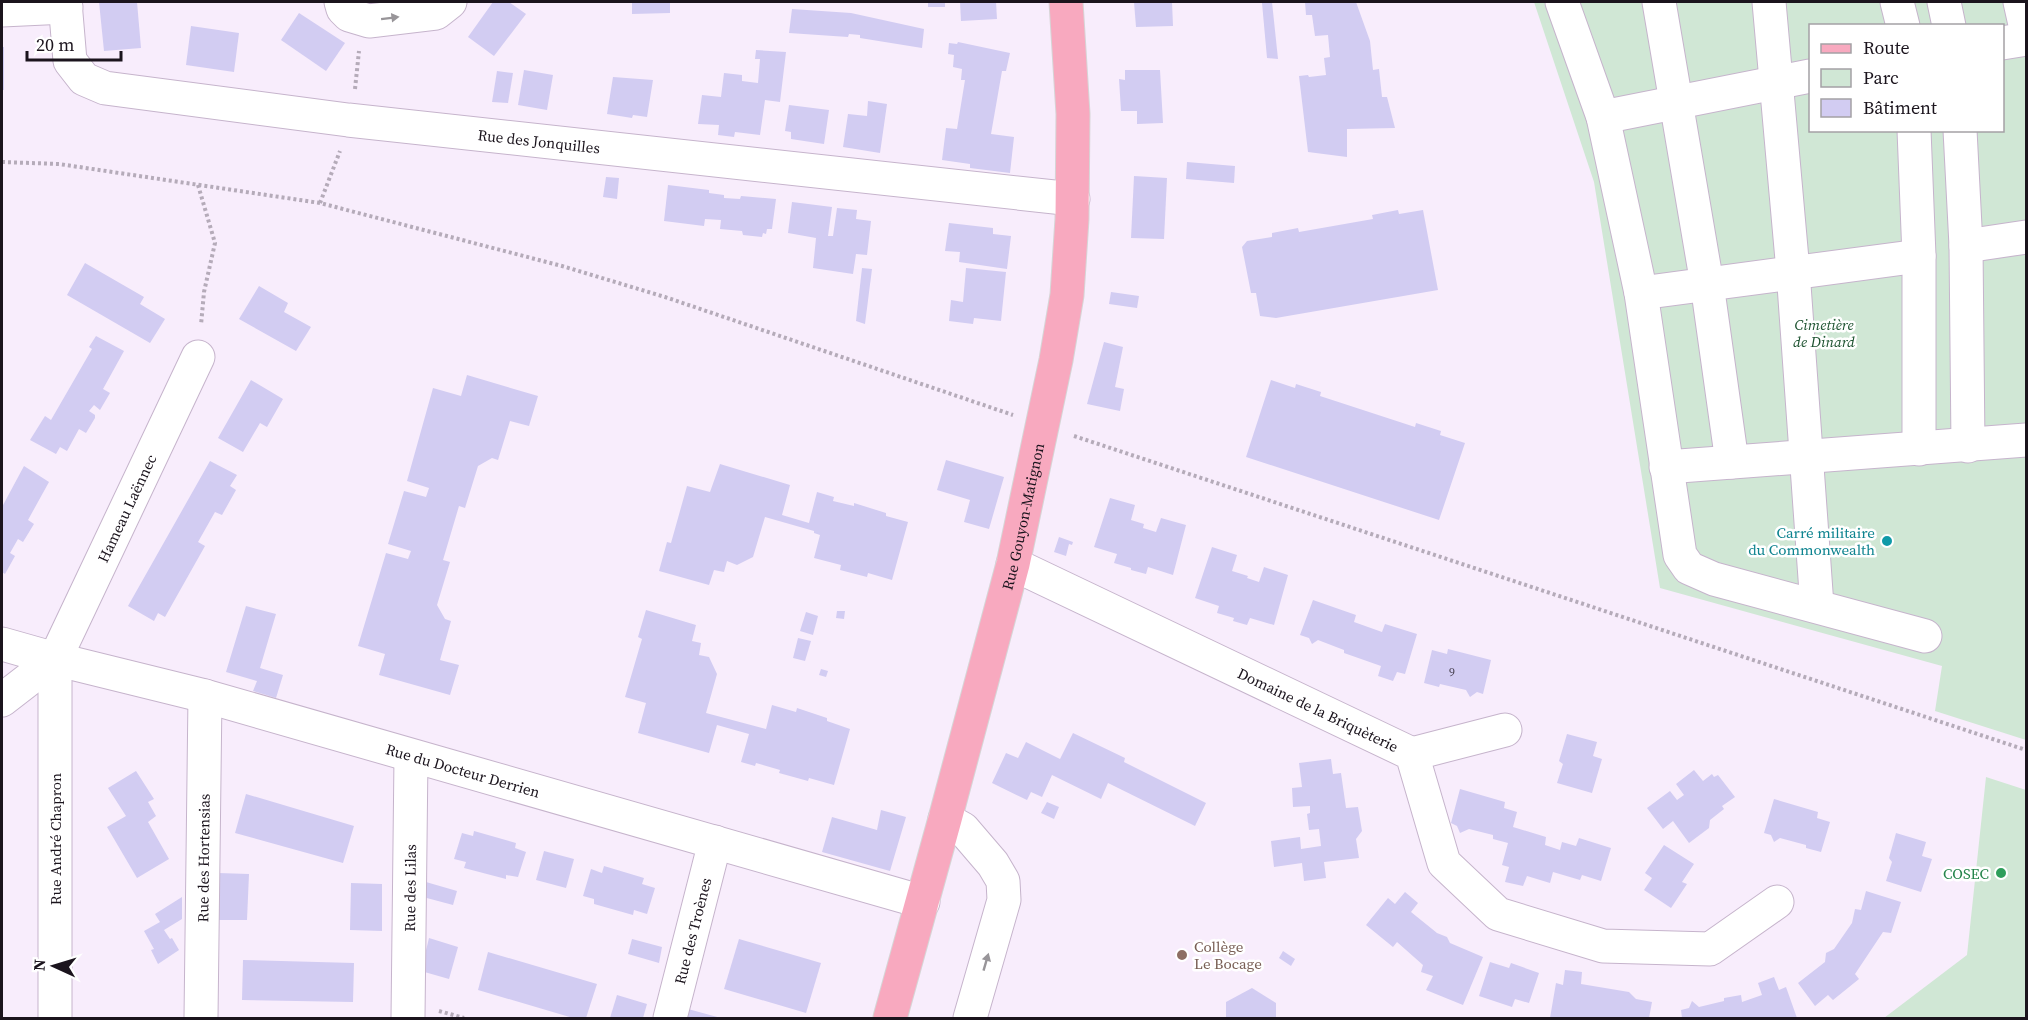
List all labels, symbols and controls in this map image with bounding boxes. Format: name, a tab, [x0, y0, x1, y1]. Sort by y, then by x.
one-way arrow	[381, 13, 400, 23]
scale bar	[27, 24, 122, 62]
legend	[1809, 24, 2004, 132]
text: 20 m	[36, 32, 74, 57]
text: Route	[1863, 35, 1910, 60]
text: Parc	[1863, 65, 1899, 90]
text: Bâtiment	[1863, 95, 1937, 120]
street label: Rue des Jonquilles	[477, 124, 601, 158]
park label: Cimetière de Dinard	[1793, 314, 1855, 352]
street label: Rue Gouyon-Matignon	[996, 441, 1049, 592]
street label: Hameau Laënnec	[92, 451, 161, 566]
place label: Carré militaire du Commonwealth	[1748, 522, 1875, 560]
marker: Carré militaire du Commonwealth	[1880, 534, 1894, 548]
street label: Domaine de la Briquèterie	[1234, 662, 1402, 757]
house number: 9	[1449, 664, 1455, 680]
street label: Rue du Docteur Derrien	[383, 738, 543, 802]
street label: Rue André Chapron	[45, 773, 66, 905]
street label: Rue des Hortensias	[192, 793, 214, 923]
street label: Rue des Lilas	[398, 844, 420, 932]
place label: COSEC	[1943, 863, 1989, 884]
marker: COSEC	[1994, 866, 2008, 880]
street label: Rue des Troènes	[669, 875, 716, 986]
north arrow	[24, 936, 84, 996]
place label: Collège Le Bocage	[1194, 936, 1262, 974]
marker: Collège Le Bocage	[1175, 948, 1189, 962]
one-way arrow	[982, 953, 991, 971]
text: N	[28, 958, 50, 972]

